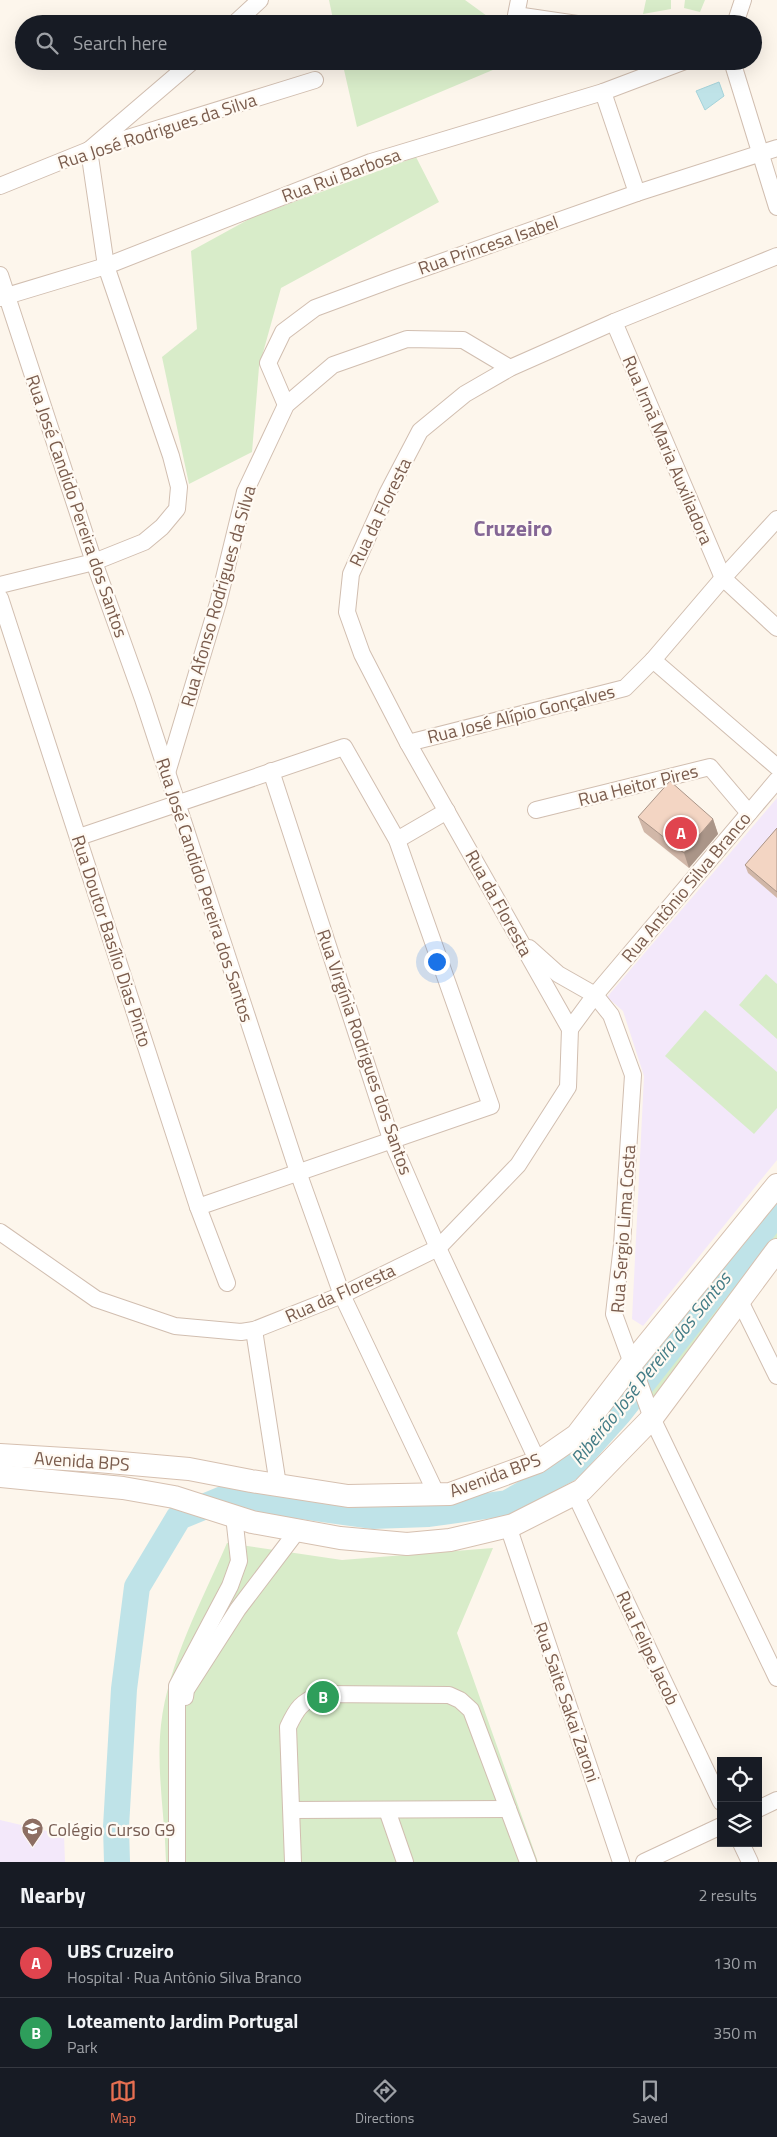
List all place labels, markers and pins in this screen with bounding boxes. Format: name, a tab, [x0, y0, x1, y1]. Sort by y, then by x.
pin: A	[665, 814, 697, 852]
pin: B	[307, 1678, 339, 1716]
place label: Colégio Curso G9	[48, 1816, 175, 1843]
school or university icon: Colégio Curso G9	[20, 1817, 44, 1848]

